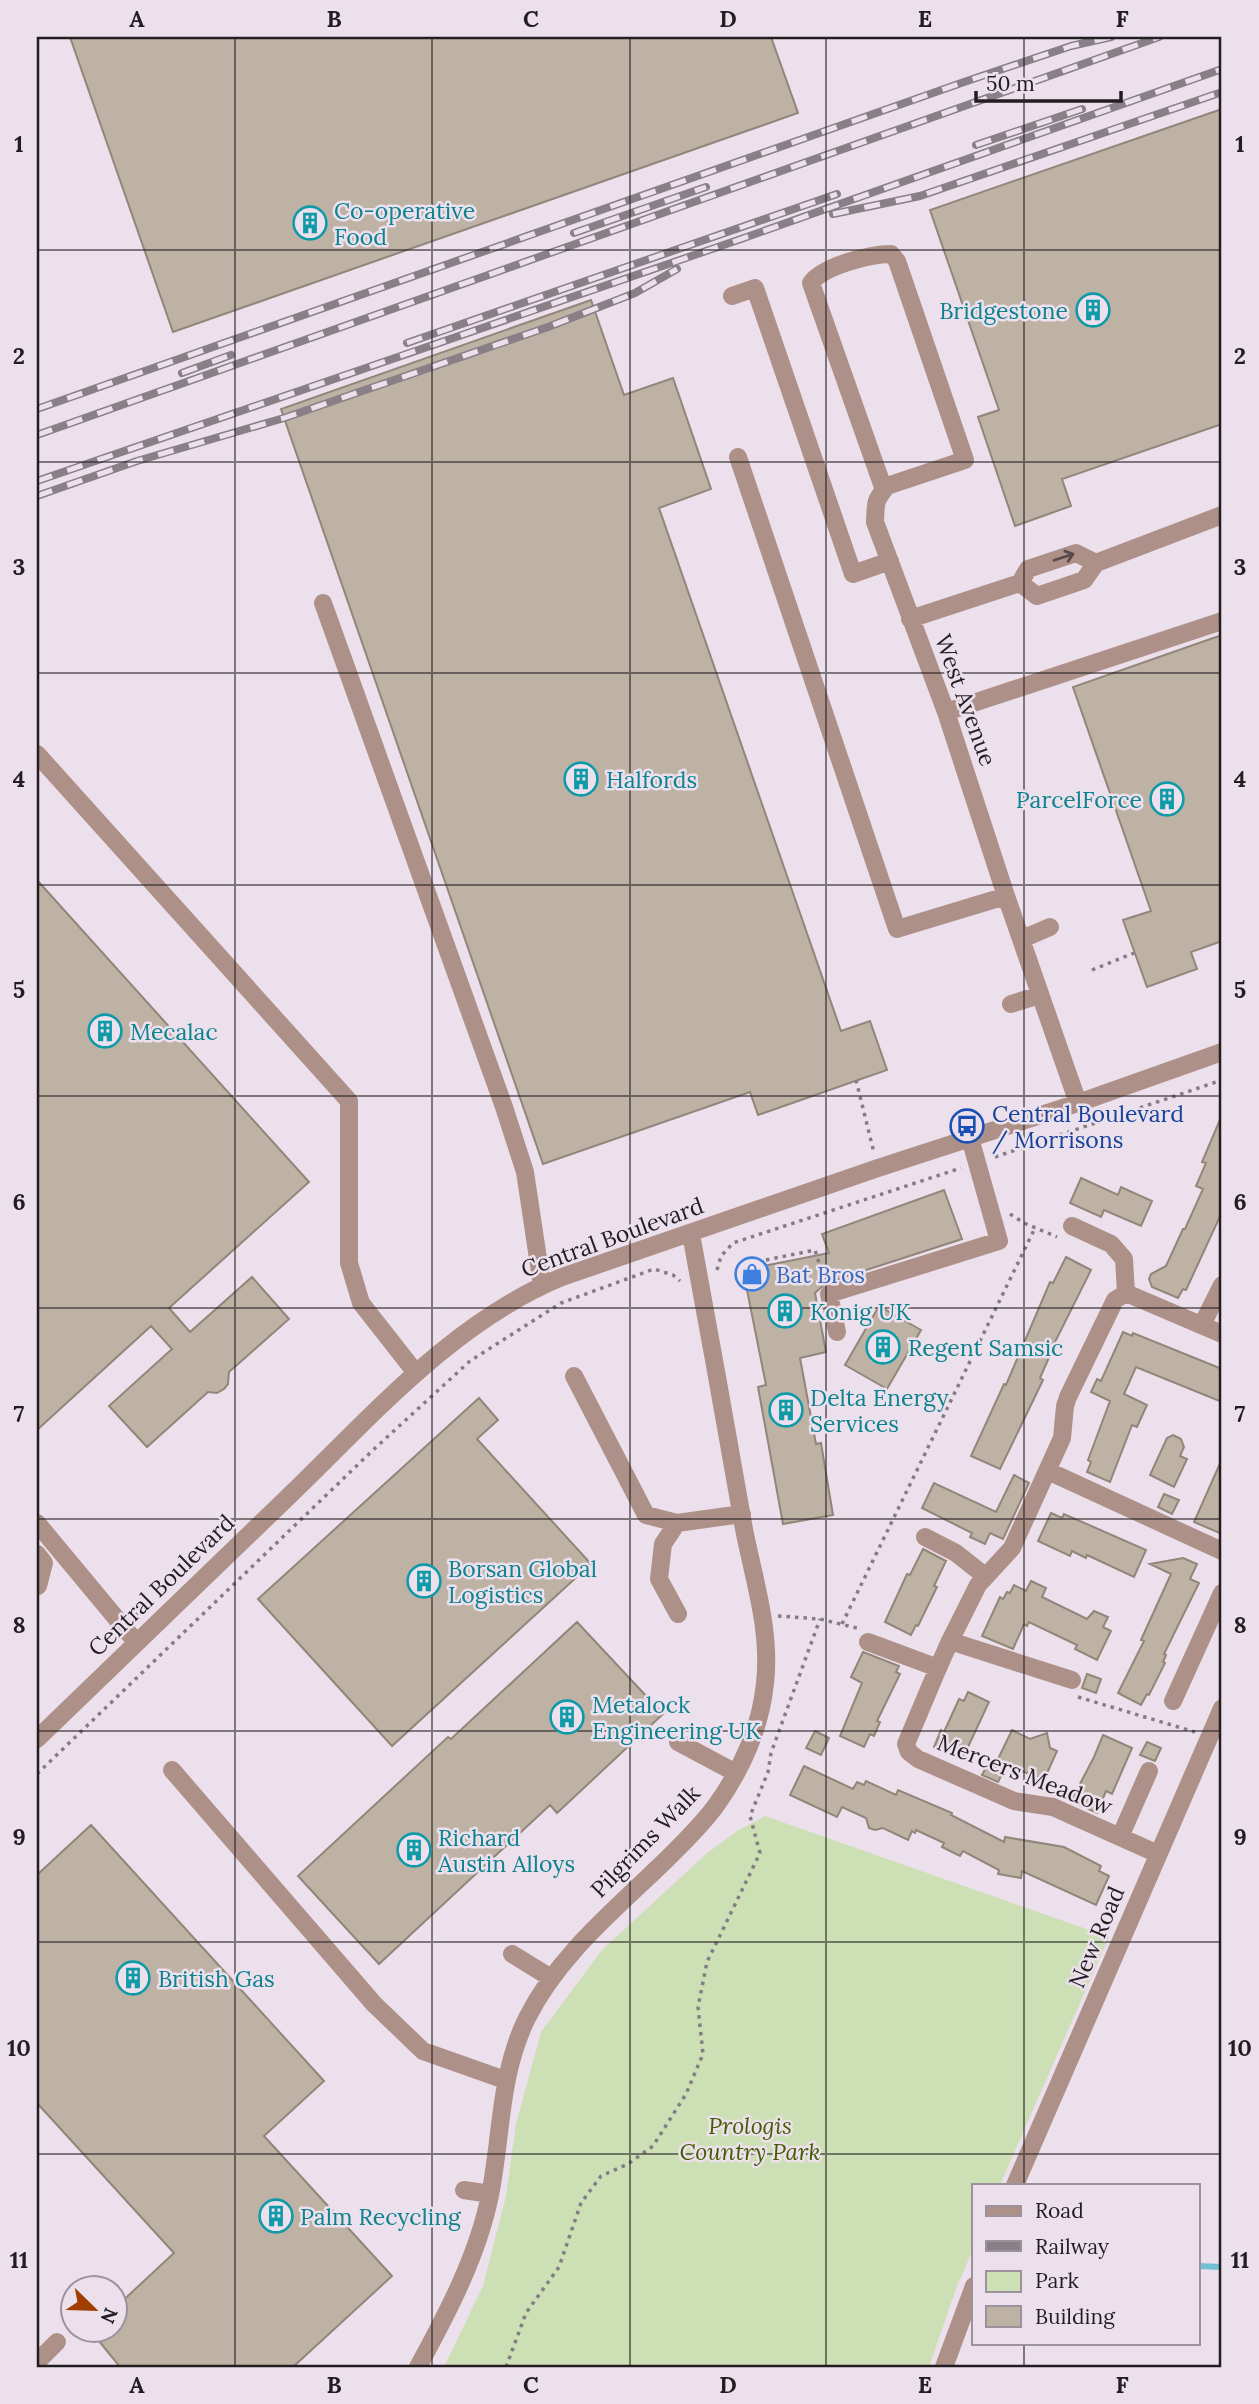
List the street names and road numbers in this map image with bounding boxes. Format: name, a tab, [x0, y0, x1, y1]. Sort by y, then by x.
street label: West Avenue	[929, 630, 1003, 770]
street label: Central Boulevard	[517, 1190, 707, 1283]
street label: Central Boulevard	[82, 1508, 240, 1662]
street label: Mercers Meadow	[933, 1727, 1117, 1821]
street label: Pilgrims Walk	[584, 1778, 706, 1903]
street label: New Road	[1062, 1882, 1130, 1992]

